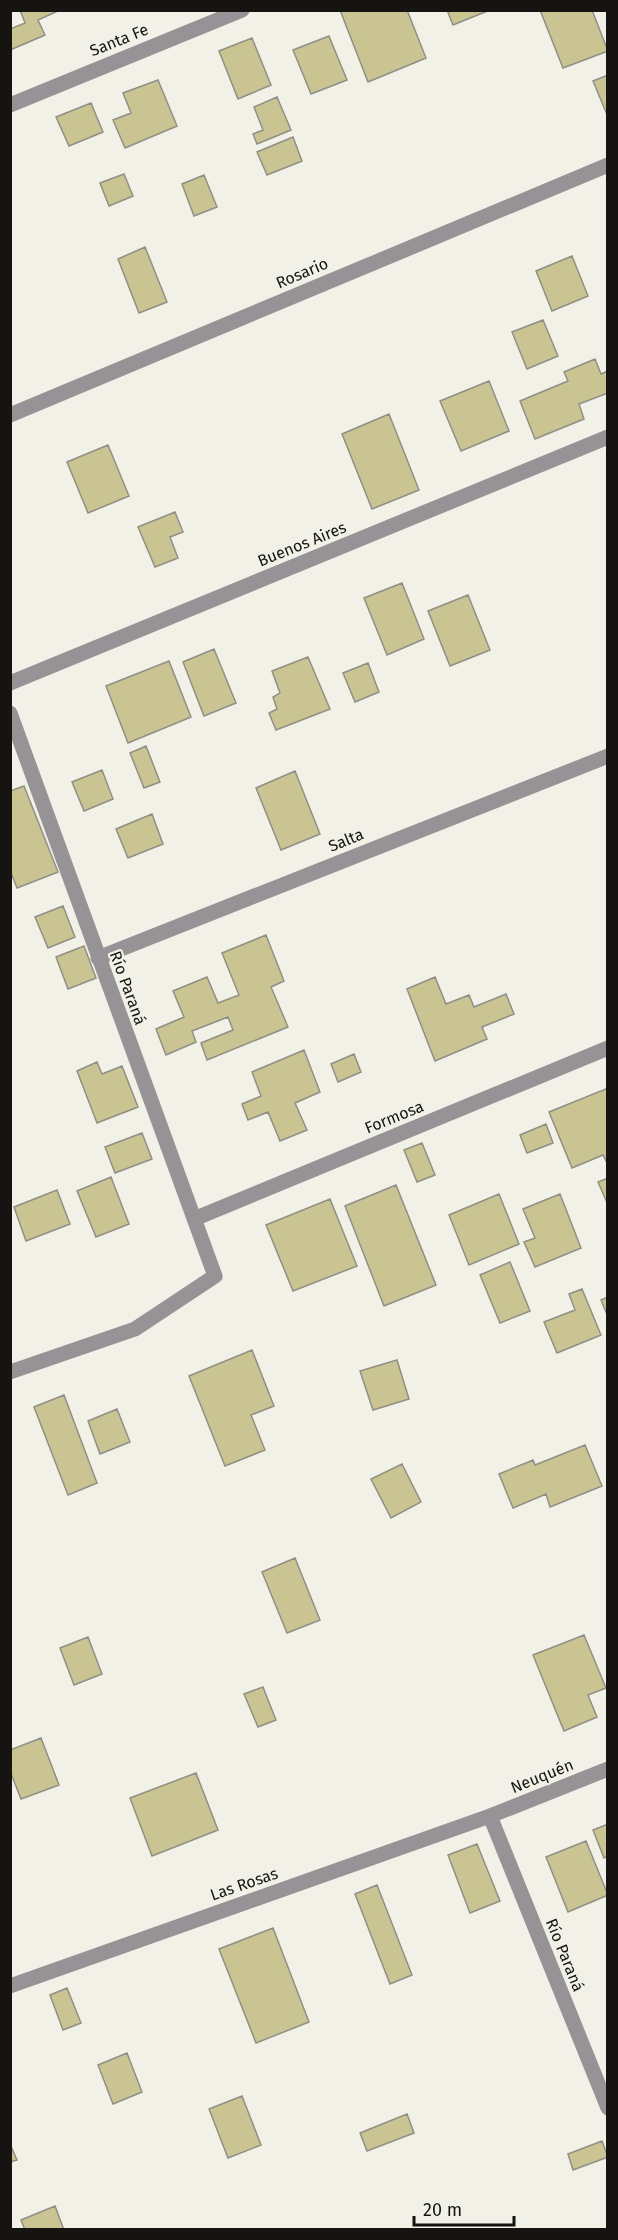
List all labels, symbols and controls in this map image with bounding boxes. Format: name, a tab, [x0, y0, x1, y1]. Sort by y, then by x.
street label: Santa Fe	[87, 20, 151, 60]
street label: Rosario	[273, 254, 331, 292]
street label: Buenos Aires	[255, 518, 349, 570]
street label: Salta	[326, 824, 366, 856]
street label: Río Paraná	[106, 948, 150, 1028]
street label: Formosa	[362, 1097, 426, 1137]
street label: Neuquén	[508, 1755, 576, 1797]
street label: Las Rosas	[208, 1864, 280, 1904]
street label: Río Paraná	[542, 1916, 588, 1994]
scale bar	[414, 2189, 514, 2227]
text: 20 m	[423, 2199, 462, 2221]

